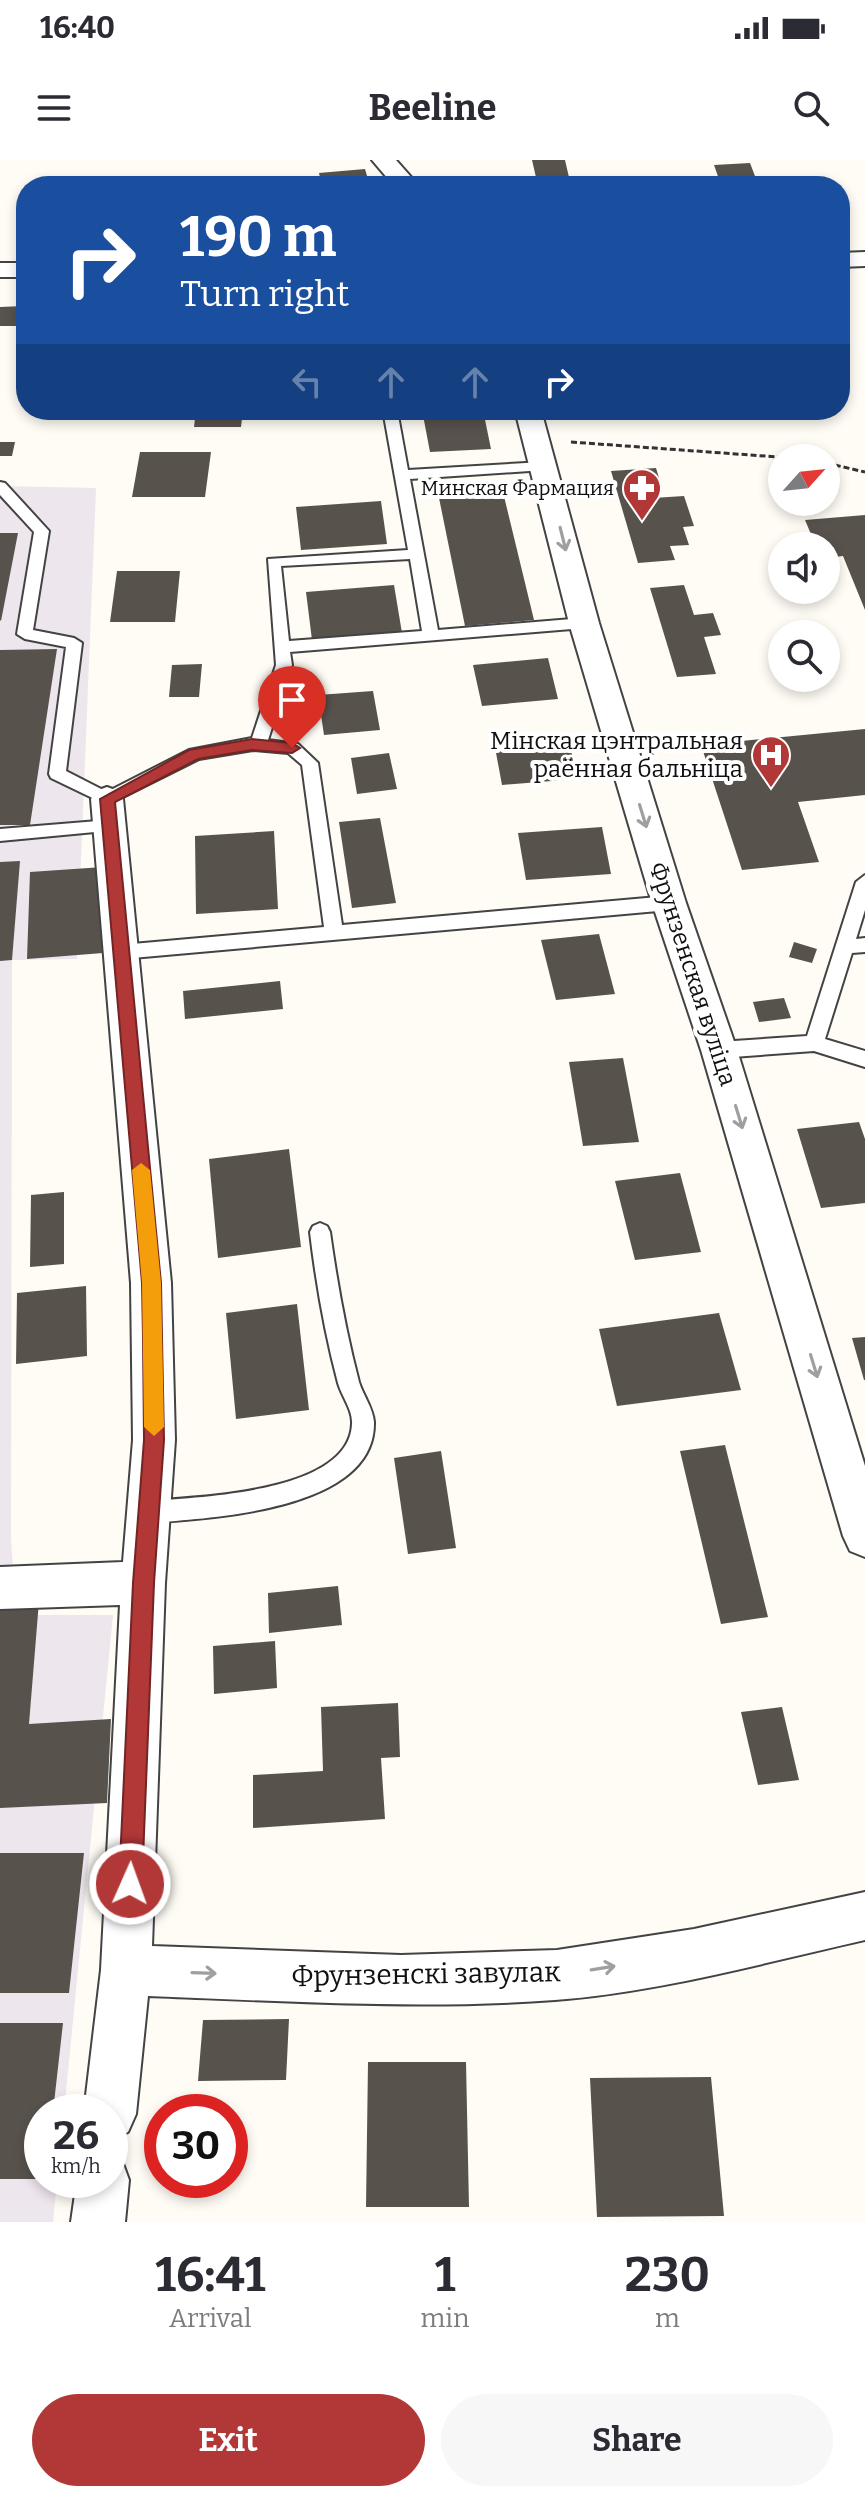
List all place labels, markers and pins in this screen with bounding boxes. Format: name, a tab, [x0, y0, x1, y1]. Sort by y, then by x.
pharmacy icon: Минская Фармация	[621, 467, 663, 522]
place label: Минская Фармация	[421, 476, 614, 500]
pin	[258, 666, 326, 748]
place label: Мінская цэнтральная раённая бальніца	[490, 727, 743, 783]
hospital icon: Мінская цэнтральная раённая бальніца	[750, 734, 792, 789]

